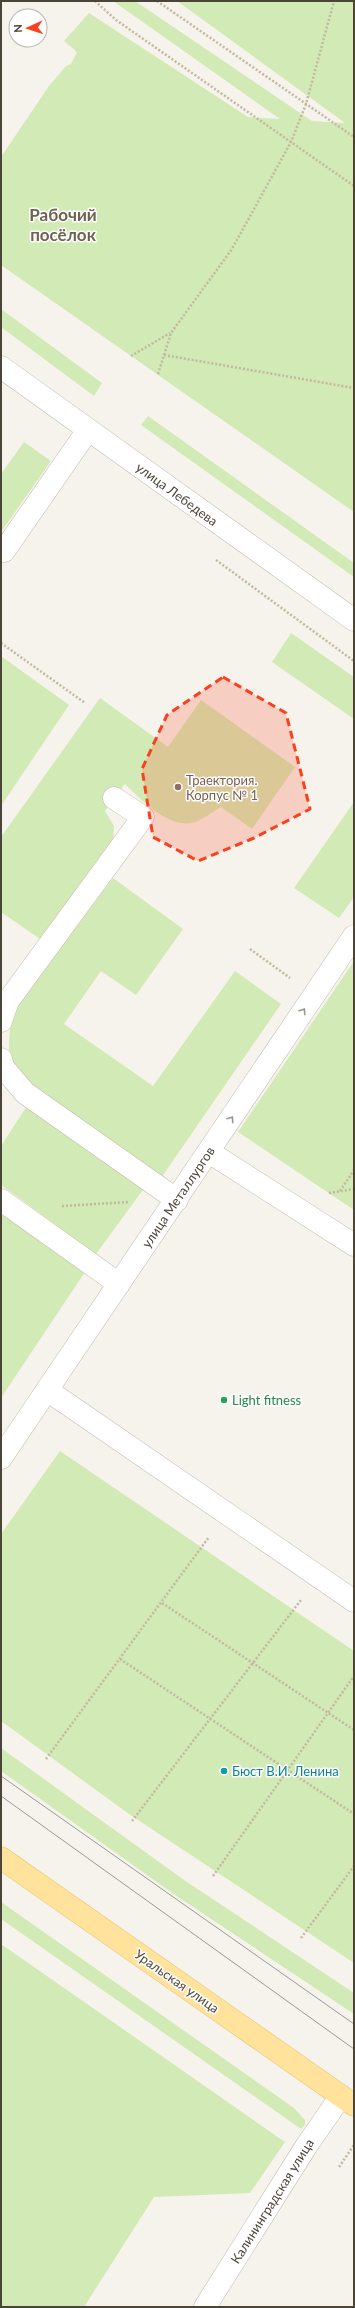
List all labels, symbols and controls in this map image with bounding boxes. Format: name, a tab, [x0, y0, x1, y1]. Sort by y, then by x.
north arrow	[8, 8, 48, 48]
text: N	[11, 24, 24, 33]
district label: Рабочий посёлок	[29, 204, 97, 245]
street label: улица Лебедева	[133, 459, 221, 529]
place label: Траектория. Корпус № 1	[186, 772, 258, 803]
marker: Траектория. Корпус № 1	[173, 782, 183, 792]
one-way arrow	[299, 1008, 306, 1015]
one-way arrow	[226, 1116, 234, 1123]
street label: улица Металлургов	[138, 1143, 218, 1251]
place label: Light fitness	[232, 1392, 302, 1408]
marker: Light fitness	[219, 1395, 229, 1405]
place label: Бюст В.И. Ленина	[232, 1763, 339, 1779]
marker: Бюст В.И. Ленина	[219, 1766, 229, 1776]
street label: Уральская улица	[132, 1946, 222, 2016]
street label: Калининградская улица	[227, 2136, 317, 2266]

